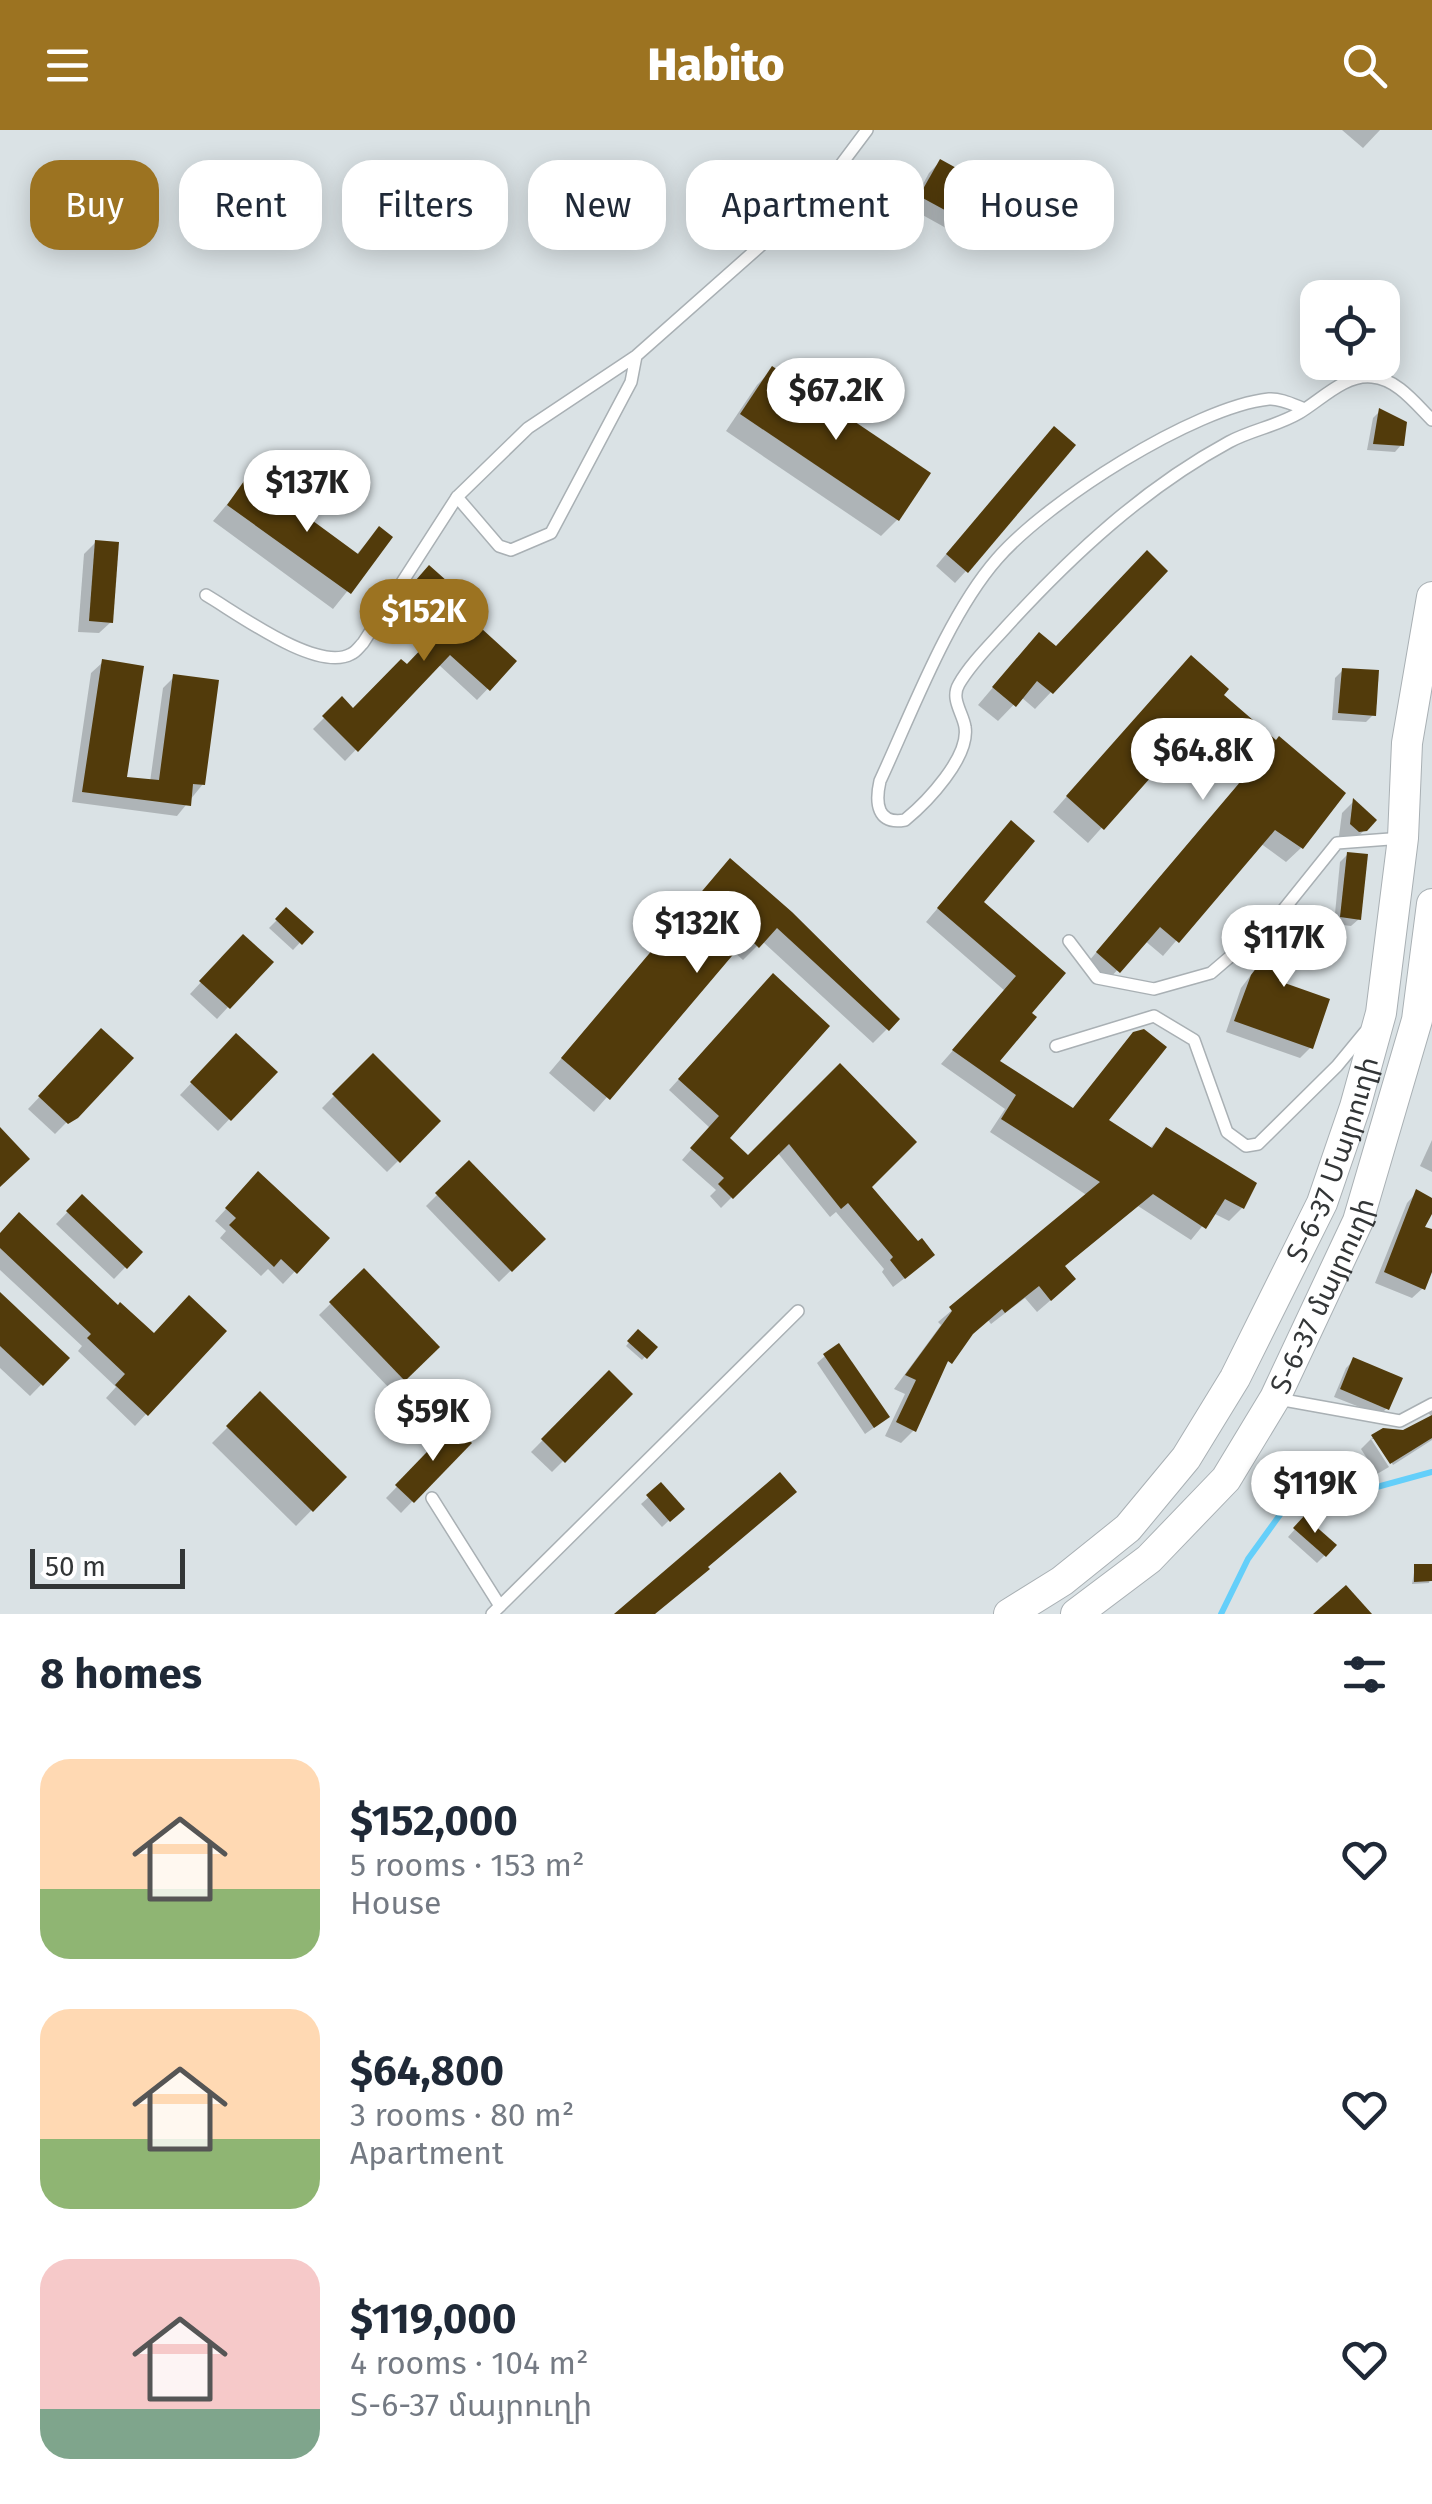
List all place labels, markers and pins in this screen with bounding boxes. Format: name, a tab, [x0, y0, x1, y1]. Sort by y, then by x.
pin: $67.2K	[755, 358, 917, 443]
pin: $137K	[237, 450, 377, 535]
pin: $152K	[354, 579, 494, 664]
pin: $64.8K	[1122, 718, 1284, 803]
pin: $132K	[627, 891, 767, 976]
pin: $117K	[1214, 905, 1354, 990]
pin: $59K	[374, 1379, 492, 1464]
pin: $119K	[1245, 1451, 1385, 1536]

